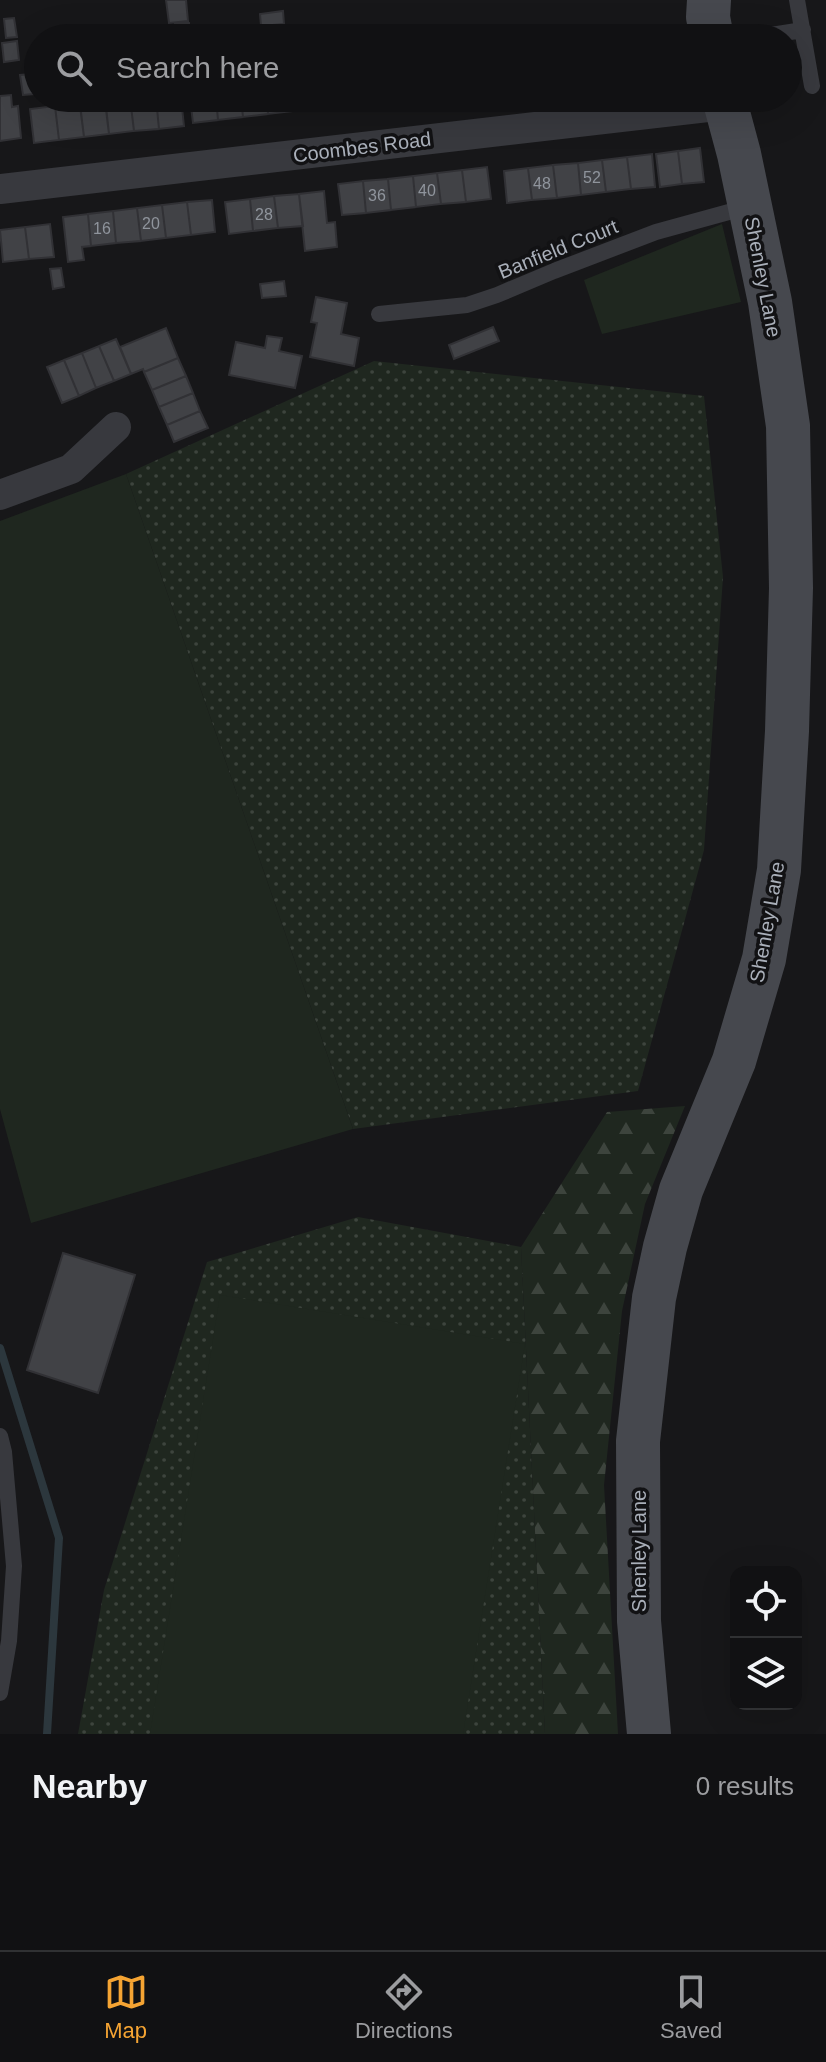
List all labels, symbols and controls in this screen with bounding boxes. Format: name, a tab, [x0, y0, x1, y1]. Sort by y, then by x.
search box	[24, 24, 802, 112]
icon: search	[52, 46, 96, 90]
text: Search here	[116, 51, 279, 84]
street label: Coombes Road	[292, 128, 432, 166]
house number: 52	[583, 169, 601, 186]
house number: 48	[533, 175, 551, 192]
house number: 40	[418, 182, 436, 199]
house number: 36	[368, 187, 386, 204]
house number: 28	[255, 206, 273, 223]
house number: 20	[142, 215, 160, 232]
street label: Banfield Court	[495, 215, 621, 283]
street label: Shenley Lane	[741, 215, 785, 339]
house number: 16	[93, 220, 111, 237]
street label: Shenley Lane	[746, 860, 788, 984]
street label: Shenley Lane	[628, 1490, 650, 1612]
map controls	[730, 1566, 802, 1710]
button: locate	[730, 1566, 802, 1638]
button: layers	[730, 1638, 802, 1710]
text: Nearby	[32, 1767, 147, 1805]
text: 0 results	[696, 1771, 794, 1801]
tab: Map	[104, 1970, 148, 2044]
tab: Directions	[355, 1970, 453, 2044]
tab: Saved	[660, 1970, 722, 2044]

